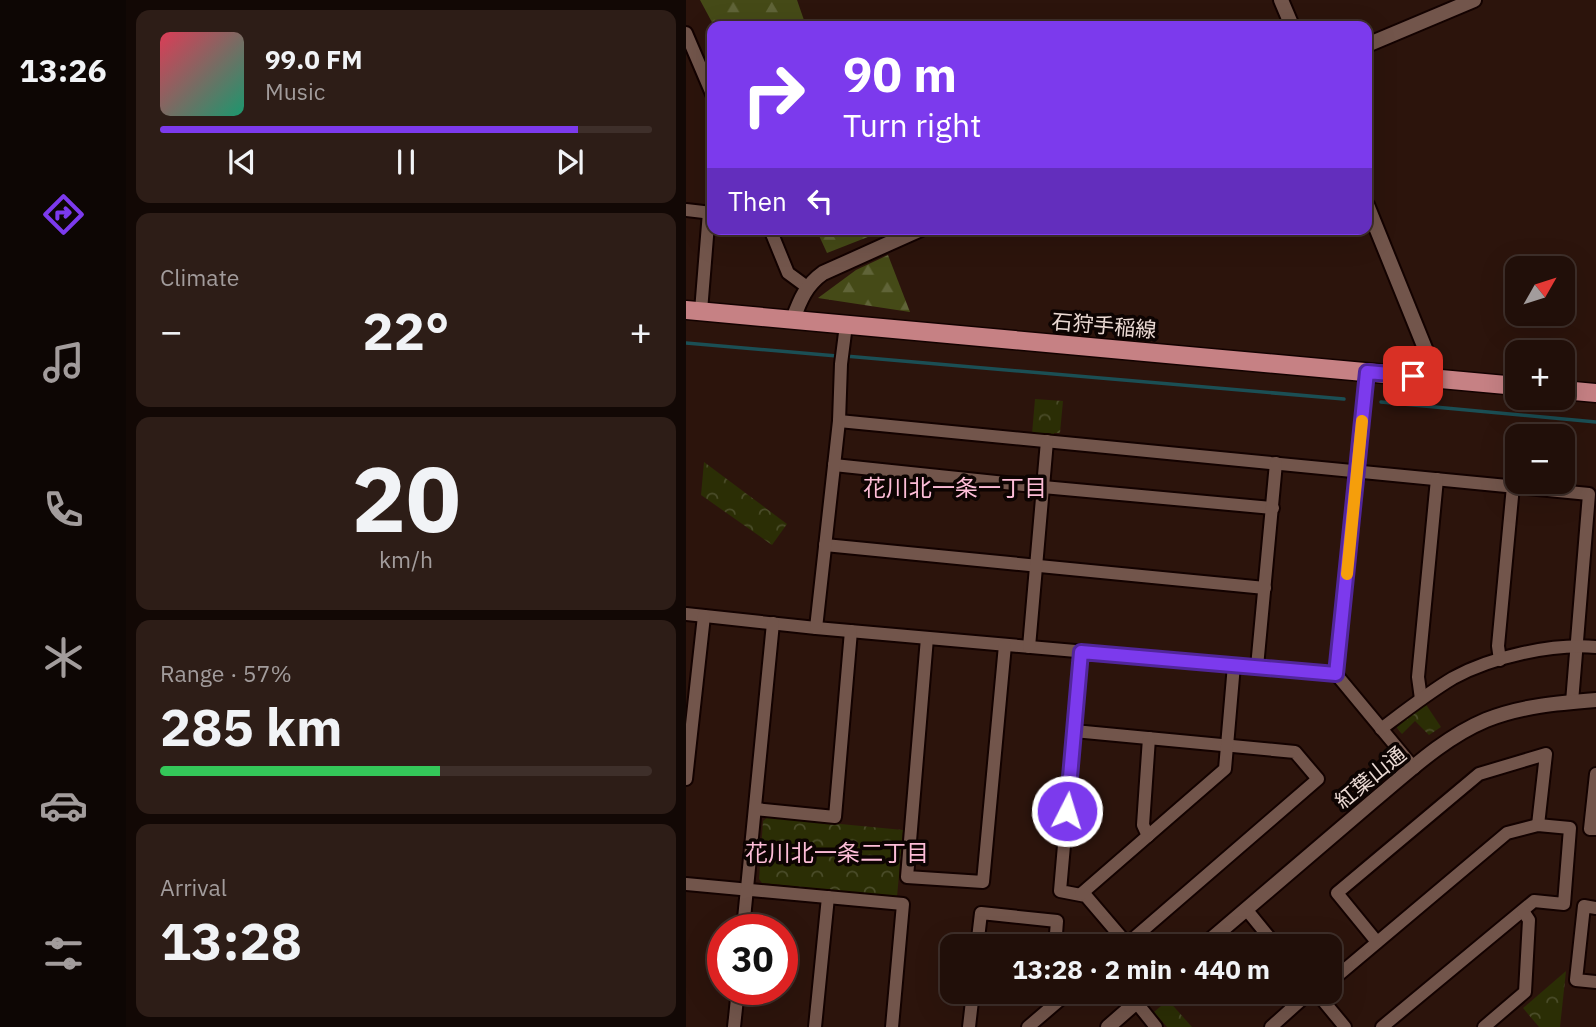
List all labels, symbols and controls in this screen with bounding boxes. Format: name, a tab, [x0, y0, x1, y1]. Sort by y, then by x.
text: 99.0 FM	[265, 42, 363, 76]
text: 90 m	[843, 42, 957, 105]
text: 13:26	[19, 49, 107, 91]
icon: right	[728, 49, 819, 140]
text: Music	[265, 76, 325, 106]
text: Turn right	[843, 104, 981, 146]
icon: previous	[223, 143, 261, 181]
icon: pause	[387, 143, 425, 181]
icon: next	[551, 143, 589, 181]
icon: left	[801, 182, 839, 220]
text: Then	[728, 184, 787, 218]
icon: directions	[39, 190, 88, 239]
north arrow	[1505, 256, 1575, 326]
map controls	[1505, 256, 1575, 494]
text: Climate	[160, 262, 239, 292]
text: 22°	[363, 297, 449, 364]
text: −	[160, 306, 183, 355]
text: +	[629, 306, 652, 355]
street label: 石狩手稲線	[1050, 306, 1158, 344]
icon: music	[39, 338, 88, 387]
button: +	[1505, 340, 1575, 410]
pin	[1383, 346, 1443, 406]
icon: arrive	[1394, 357, 1432, 395]
button: −	[1505, 424, 1575, 494]
text: 20	[351, 439, 461, 557]
district label: 花川北一条一丁目	[863, 472, 1047, 502]
icon: phone	[39, 485, 88, 534]
text: km/h	[379, 544, 433, 574]
icon: climate	[39, 633, 88, 682]
text: Range · 57%	[160, 658, 292, 688]
text: 285 km	[160, 693, 342, 760]
street label: 紅葉山通	[1329, 740, 1411, 814]
position arrow	[1030, 774, 1104, 848]
icon: car	[39, 781, 88, 830]
district label: 花川北一条二丁目	[745, 837, 929, 867]
text: Arrival	[160, 872, 227, 902]
text: 13:28	[160, 907, 302, 974]
speed limit sign: 30	[707, 914, 798, 1005]
icon: filters	[39, 929, 88, 978]
text: 13:28 · 2 min · 440 m	[1012, 952, 1270, 986]

